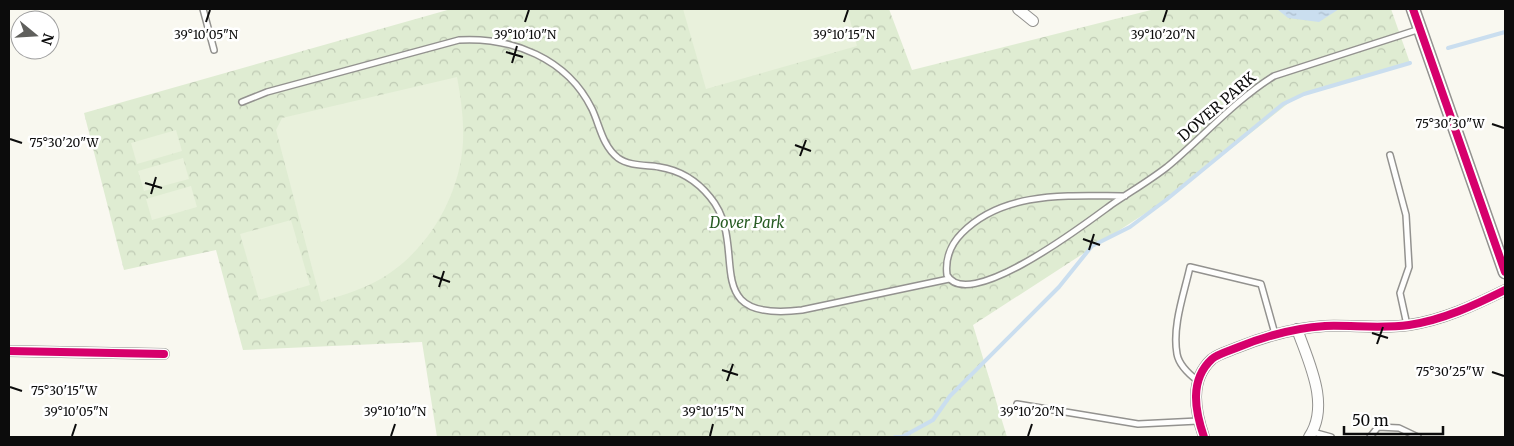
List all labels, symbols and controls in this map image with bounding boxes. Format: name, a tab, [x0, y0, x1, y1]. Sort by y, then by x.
north arrow	[10, 10, 60, 60]
text: 39°10'05"N	[174, 27, 239, 42]
text: 39°10'10"N	[494, 27, 557, 42]
text: 39°10'15"N	[813, 27, 876, 42]
text: 39°10'20"N	[1131, 27, 1196, 42]
text: N	[37, 31, 58, 47]
street label: DOVER PARK	[1174, 68, 1260, 146]
text: 75°30'30"W	[1416, 116, 1485, 131]
text: 75°30'20"W	[29, 135, 100, 150]
park label: Dover Park	[708, 213, 785, 232]
text: 75°30'25"W	[1416, 364, 1485, 379]
text: 75°30'15"W	[31, 383, 98, 398]
text: 39°10'05"N	[44, 404, 109, 419]
text: 39°10'10"N	[364, 404, 427, 419]
text: 39°10'15"N	[682, 404, 745, 419]
text: 39°10'20"N	[1000, 404, 1065, 419]
scale bar	[1344, 404, 1443, 436]
text: 50 m	[1352, 411, 1389, 430]

